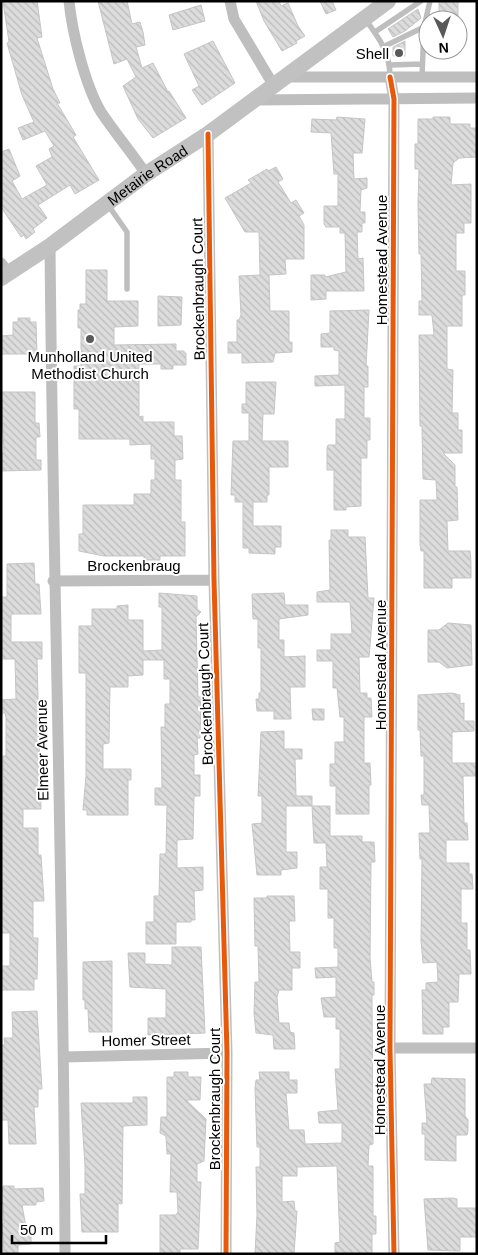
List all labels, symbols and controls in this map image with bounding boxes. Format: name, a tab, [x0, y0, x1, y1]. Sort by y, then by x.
north arrow	[418, 10, 468, 60]
text: N	[438, 40, 449, 56]
place label: Shell	[356, 45, 389, 62]
marker: Shell	[393, 47, 405, 59]
street label: Metairie Road	[104, 141, 190, 209]
street label: Homestead Avenue	[373, 195, 390, 325]
street label: Brockenbraugh Court	[188, 217, 208, 360]
marker: Munholland United Methodist Church	[84, 333, 96, 345]
place label: Munholland United Methodist Church	[27, 348, 153, 382]
street label: Brockenbraug	[87, 557, 181, 574]
street label: Homestead Avenue	[372, 600, 389, 730]
street label: Brockenbraugh Court	[194, 622, 216, 766]
street label: Elmeer Avenue	[33, 699, 51, 801]
street label: Homestead Avenue	[371, 1005, 388, 1135]
street label: Brockenbraugh Court	[206, 1027, 223, 1170]
street label: Homer Street	[101, 1031, 192, 1049]
scale bar	[12, 1212, 106, 1244]
text: 50 m	[20, 1221, 53, 1238]

